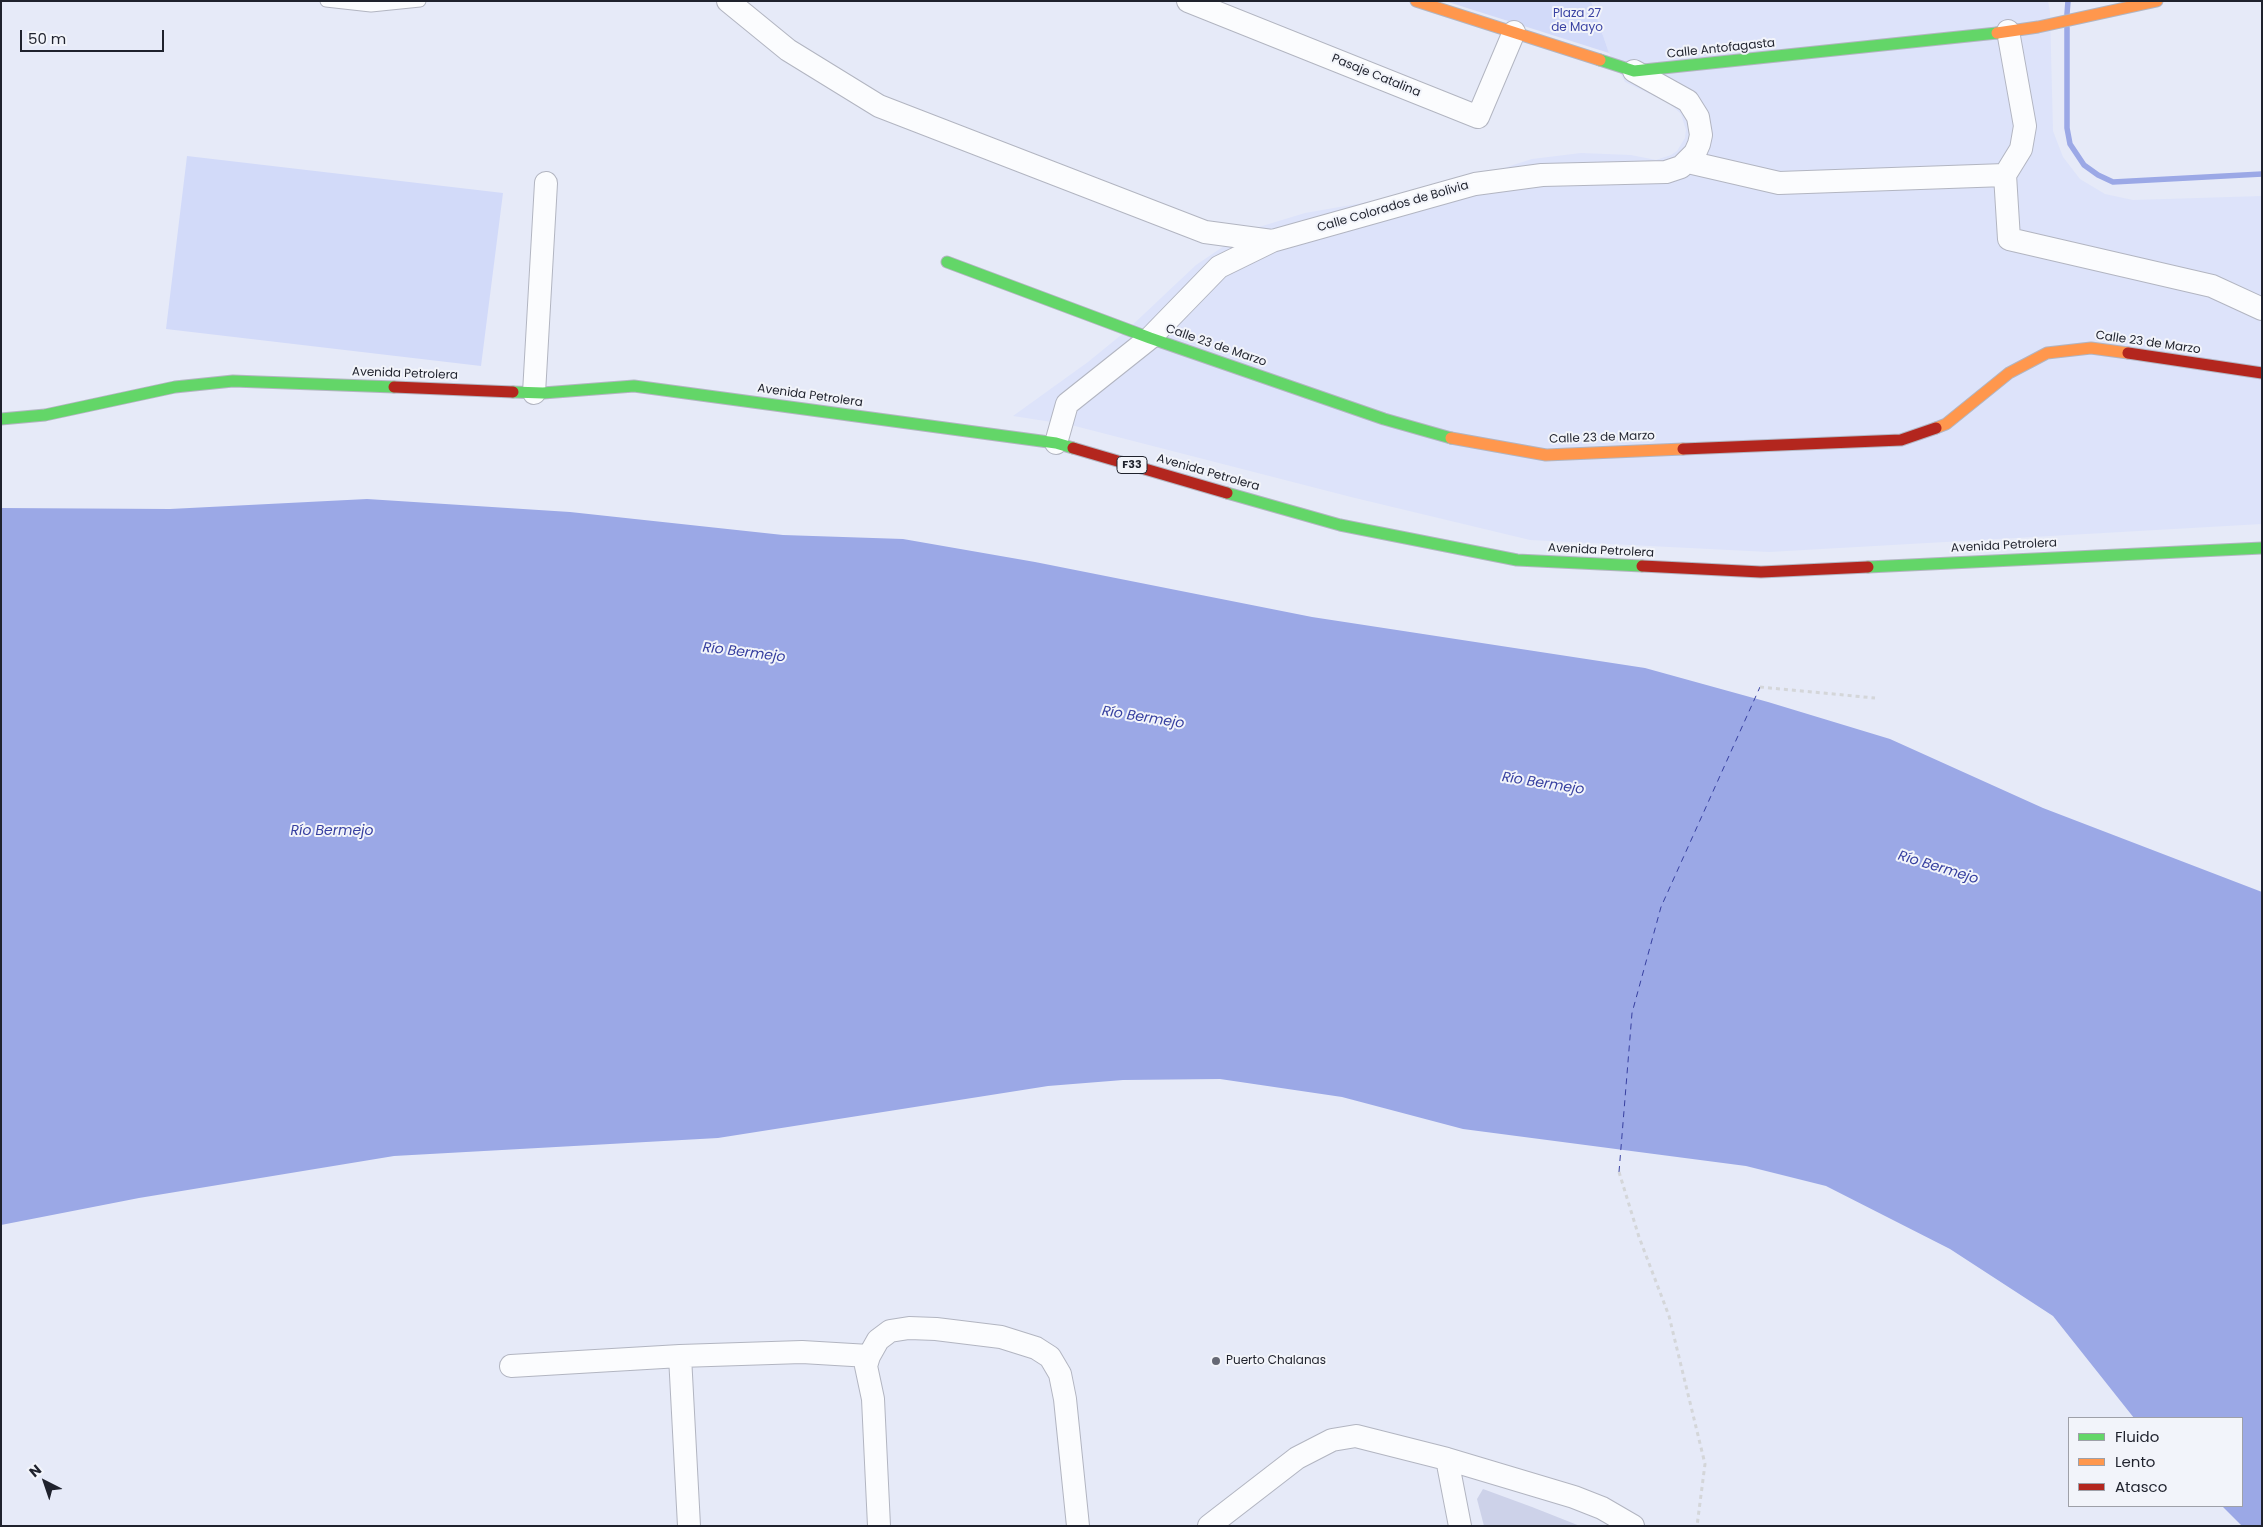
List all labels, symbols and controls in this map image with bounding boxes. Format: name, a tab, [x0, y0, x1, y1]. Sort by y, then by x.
park label: Plaza 27 de Mayo	[1551, 7, 1603, 35]
scale bar	[22, 20, 166, 52]
text: 50 m	[28, 28, 66, 49]
street label: Calle Antofagasta	[1666, 36, 1776, 62]
street label: Pasaje Catalina	[1329, 52, 1423, 100]
street label: Calle Colorados de Bolivia	[1316, 178, 1470, 236]
street label: Calle 23 de Marzo	[1164, 322, 1268, 370]
street label: Calle 23 de Marzo	[2095, 329, 2201, 357]
street label: Avenida Petrolera	[352, 365, 458, 383]
street label: Avenida Petrolera	[756, 381, 864, 411]
street label: Calle 23 de Marzo	[1549, 429, 1655, 447]
street label: Avenida Petrolera	[1155, 451, 1261, 495]
road number: F33	[1117, 456, 1147, 474]
street label: Avenida Petrolera	[1951, 536, 2057, 556]
street label: Avenida Petrolera	[1548, 541, 1654, 561]
water label: Río Bermejo	[702, 640, 786, 666]
water label: Río Bermejo	[1101, 703, 1185, 733]
water label: Río Bermejo	[1501, 769, 1585, 799]
water label: Río Bermejo	[290, 823, 374, 839]
water label: Río Bermejo	[1896, 848, 1980, 888]
place label: Puerto Chalanas	[1226, 1354, 1326, 1368]
marker: Puerto Chalanas	[1210, 1355, 1222, 1367]
legend	[2068, 1417, 2243, 1507]
text: Fluido	[2115, 1426, 2159, 1447]
text: Lento	[2115, 1451, 2155, 1472]
north arrow	[20, 1457, 70, 1507]
text: N	[25, 1460, 46, 1482]
text: Atasco	[2115, 1476, 2167, 1497]

